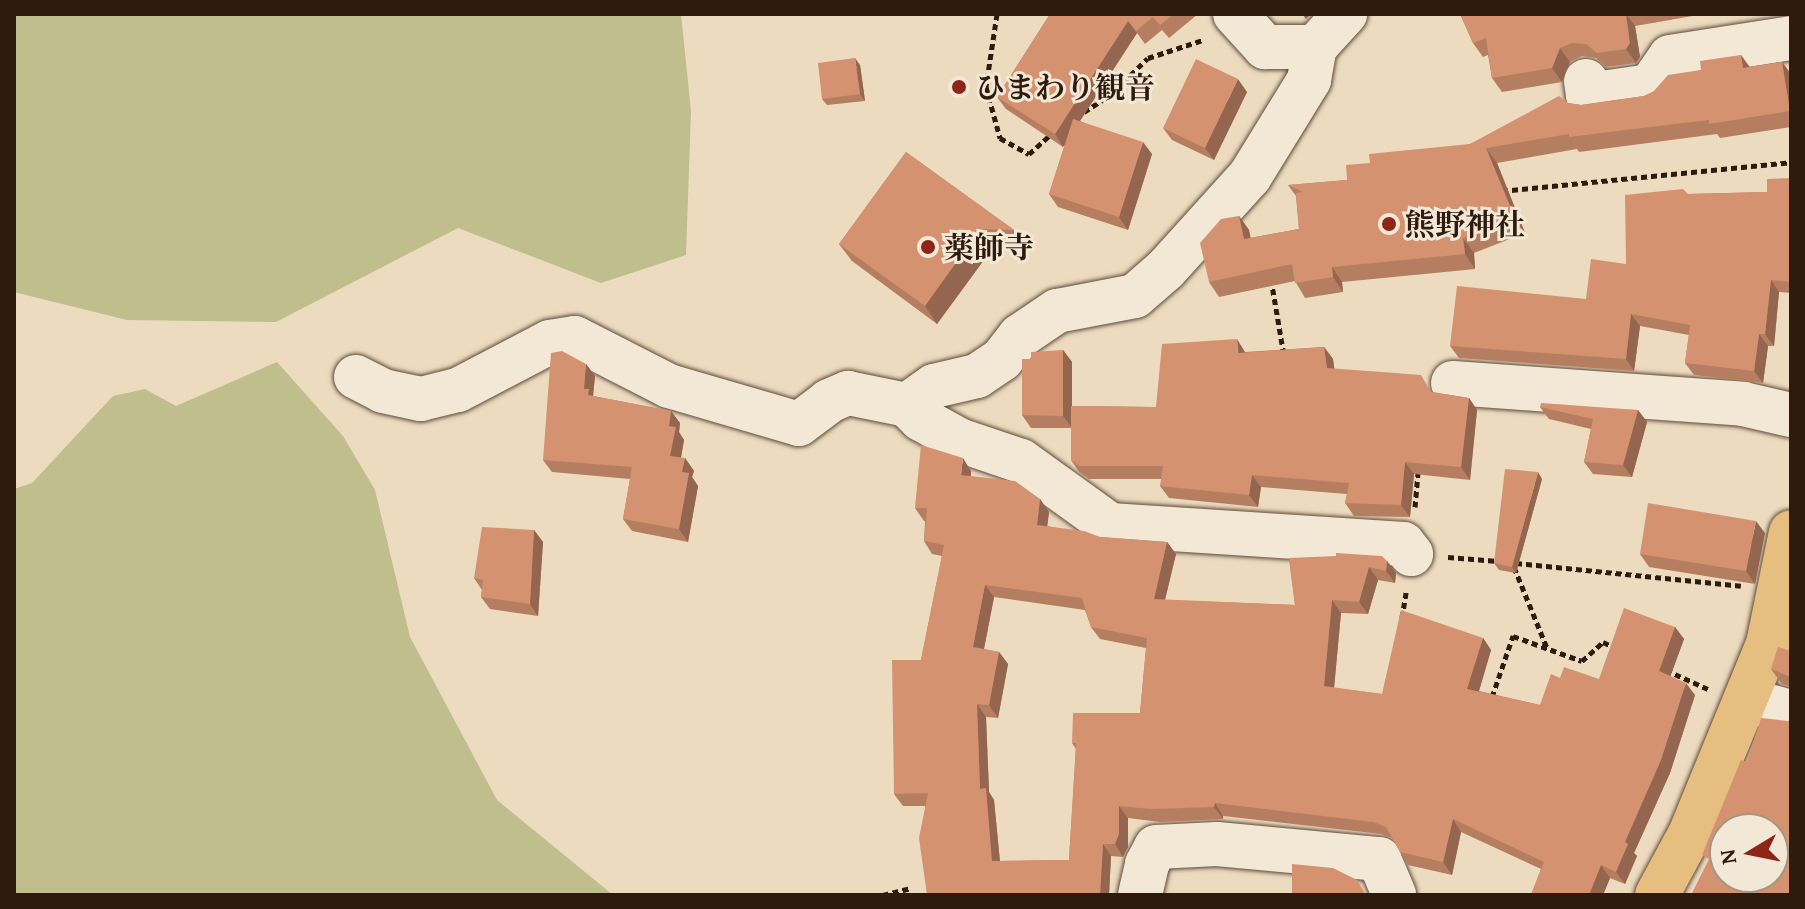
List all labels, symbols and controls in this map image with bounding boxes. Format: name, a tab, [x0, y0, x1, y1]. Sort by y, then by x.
place label: ひまわり観音	[975, 69, 1155, 105]
marker: ひまわり観音	[950, 78, 968, 96]
place label: 熊野神社	[1405, 206, 1525, 242]
marker: 熊野神社	[1380, 215, 1398, 233]
place label: 薬師寺	[944, 229, 1034, 265]
marker: 薬師寺	[919, 238, 937, 256]
north arrow	[1709, 813, 1789, 893]
text: N	[1710, 847, 1744, 867]

